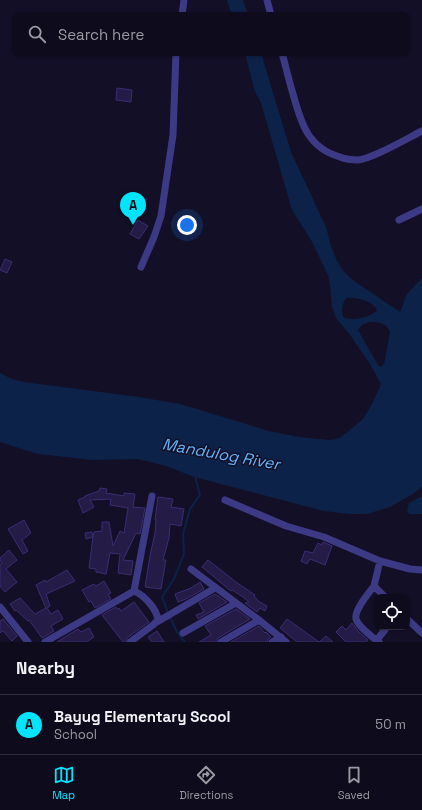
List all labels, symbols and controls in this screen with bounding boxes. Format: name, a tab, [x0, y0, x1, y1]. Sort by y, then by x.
search box	[12, 12, 410, 56]
icon: search	[26, 23, 48, 45]
text: Search here	[58, 25, 144, 44]
pin: A	[120, 192, 146, 225]
your location	[177, 215, 197, 235]
water label: Mandulog River	[161, 433, 283, 475]
map controls	[374, 594, 410, 630]
button: locate	[374, 594, 410, 630]
text: Nearby	[16, 657, 75, 679]
text: Bayug Elementary Scool	[54, 707, 230, 726]
text: A	[25, 716, 33, 733]
text: 50 m	[375, 716, 406, 733]
text: School	[54, 726, 97, 743]
tab: Map	[52, 764, 75, 802]
tab: Directions	[179, 764, 233, 802]
tab: Saved	[338, 764, 370, 802]

